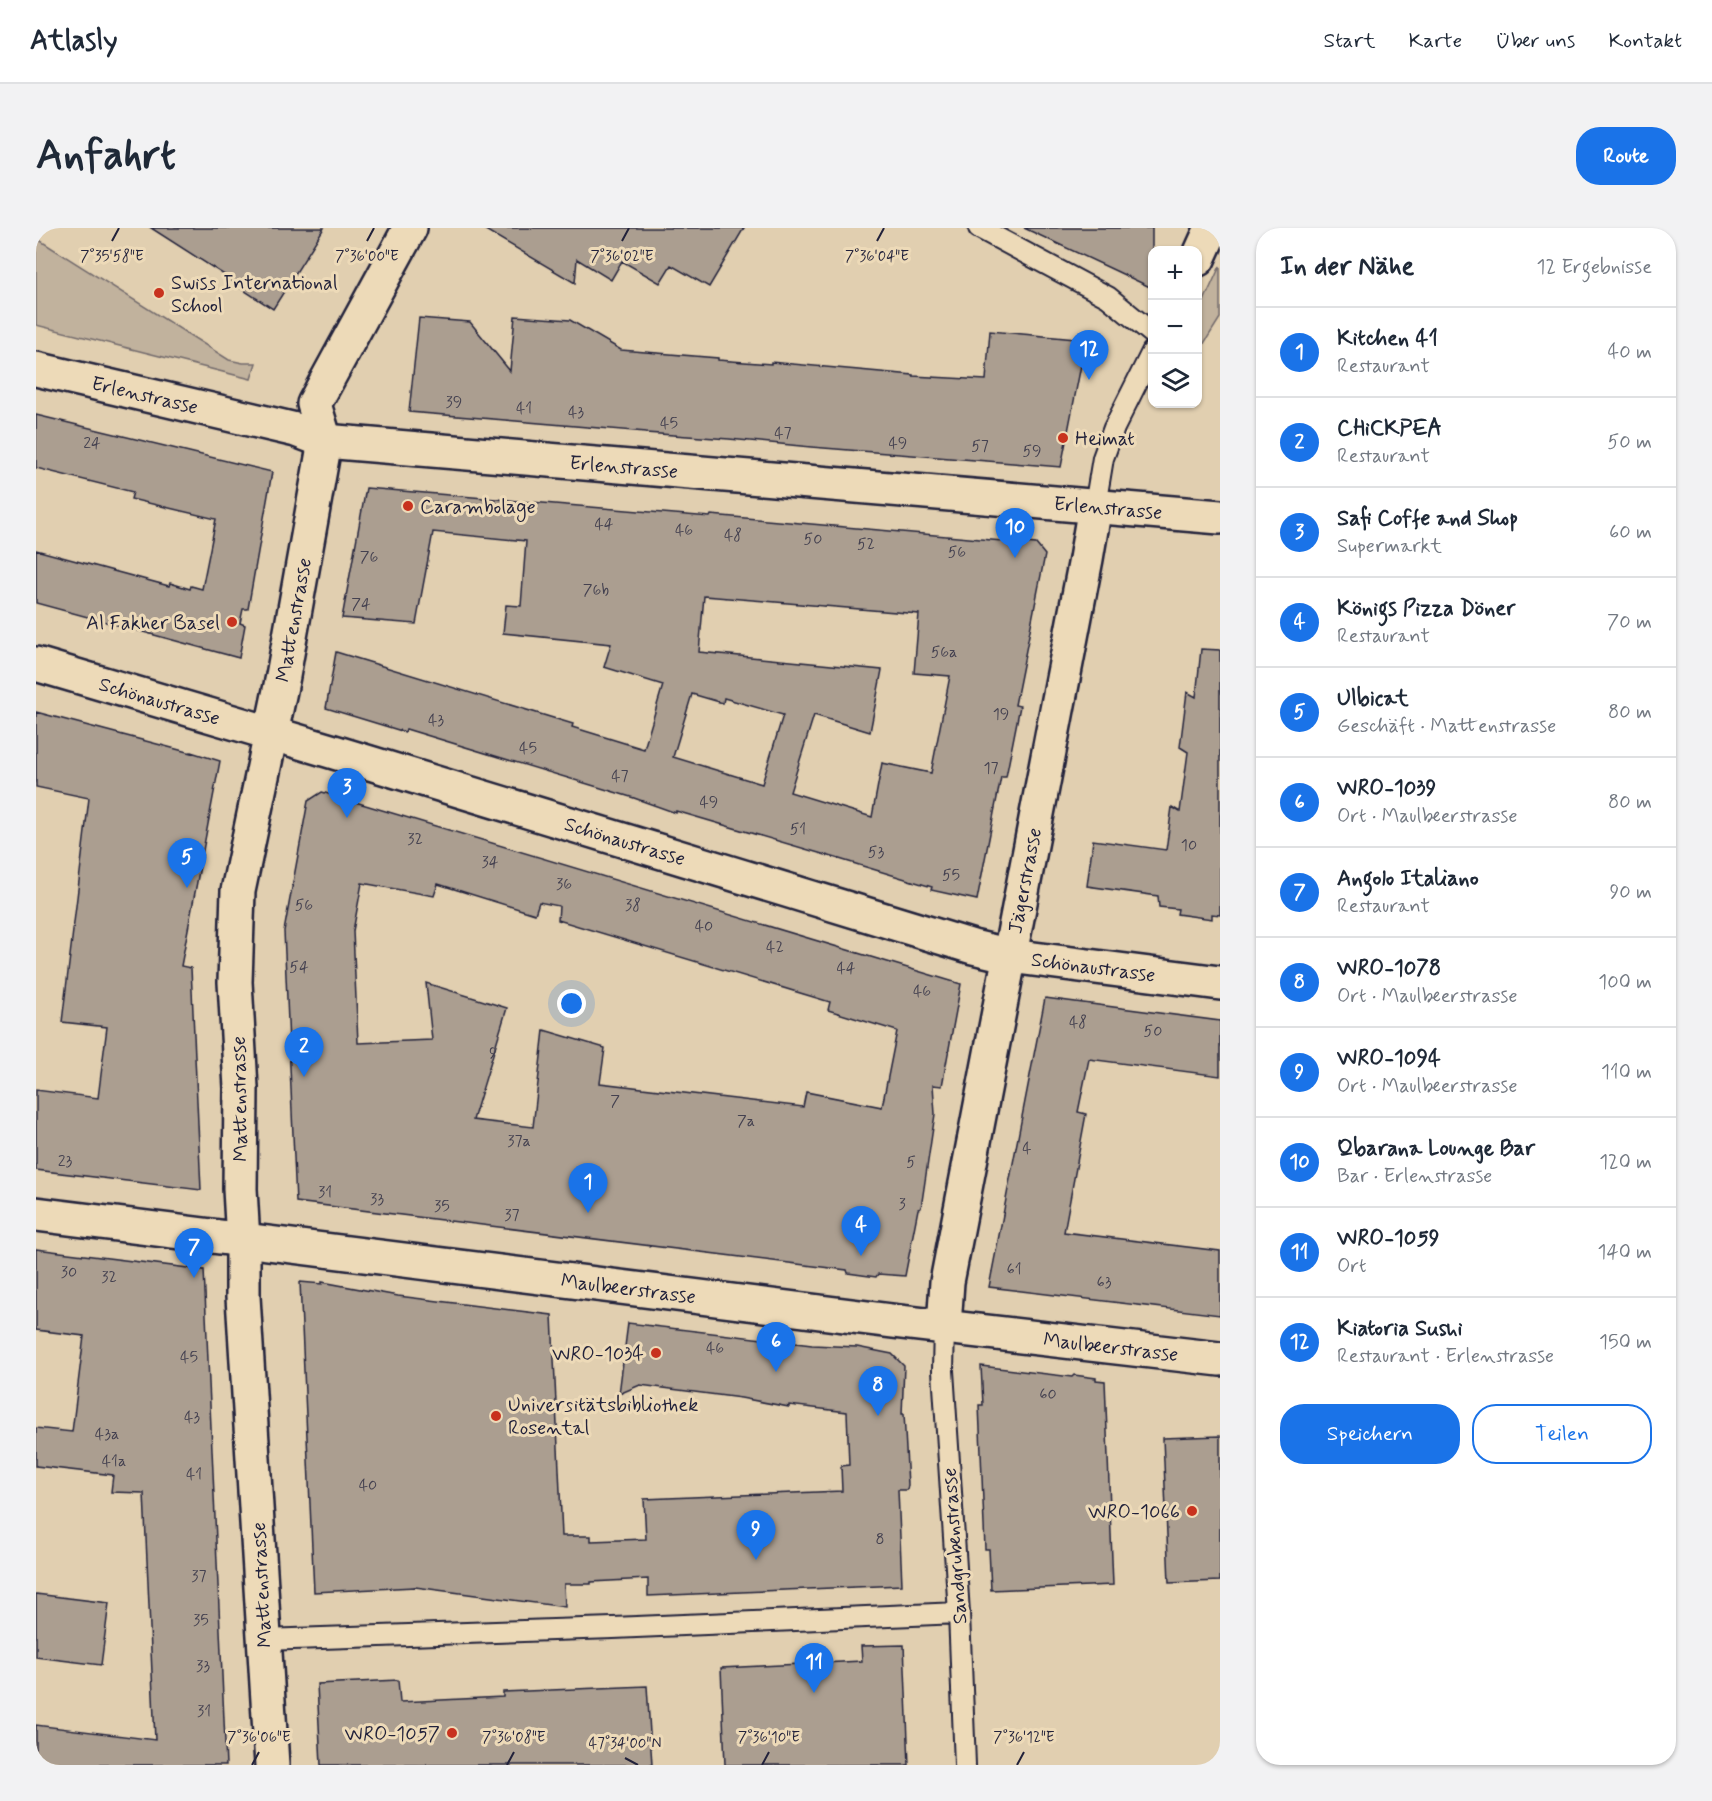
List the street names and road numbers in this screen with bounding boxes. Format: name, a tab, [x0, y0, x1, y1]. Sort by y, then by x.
street label: Erlenstrasse	[89, 370, 201, 422]
street label: Erlenstrasse	[568, 450, 679, 486]
street label: Erlenstrasse	[1053, 491, 1163, 527]
street label: Mattenstrasse	[270, 556, 319, 684]
street label: Schönaustrasse	[96, 671, 223, 733]
street label: Schönaustrasse	[561, 811, 688, 873]
street label: Jägerstrasse	[1002, 826, 1049, 936]
street label: Schönaustrasse	[1030, 947, 1157, 990]
street label: Mattenstrasse	[226, 1036, 255, 1162]
street label: Maulbeerstrasse	[559, 1268, 697, 1311]
street label: Maulbeerstrasse	[1042, 1327, 1180, 1369]
street label: Sandgrubenstrasse	[937, 1467, 974, 1625]
street label: Mattenstrasse	[246, 1521, 279, 1648]

